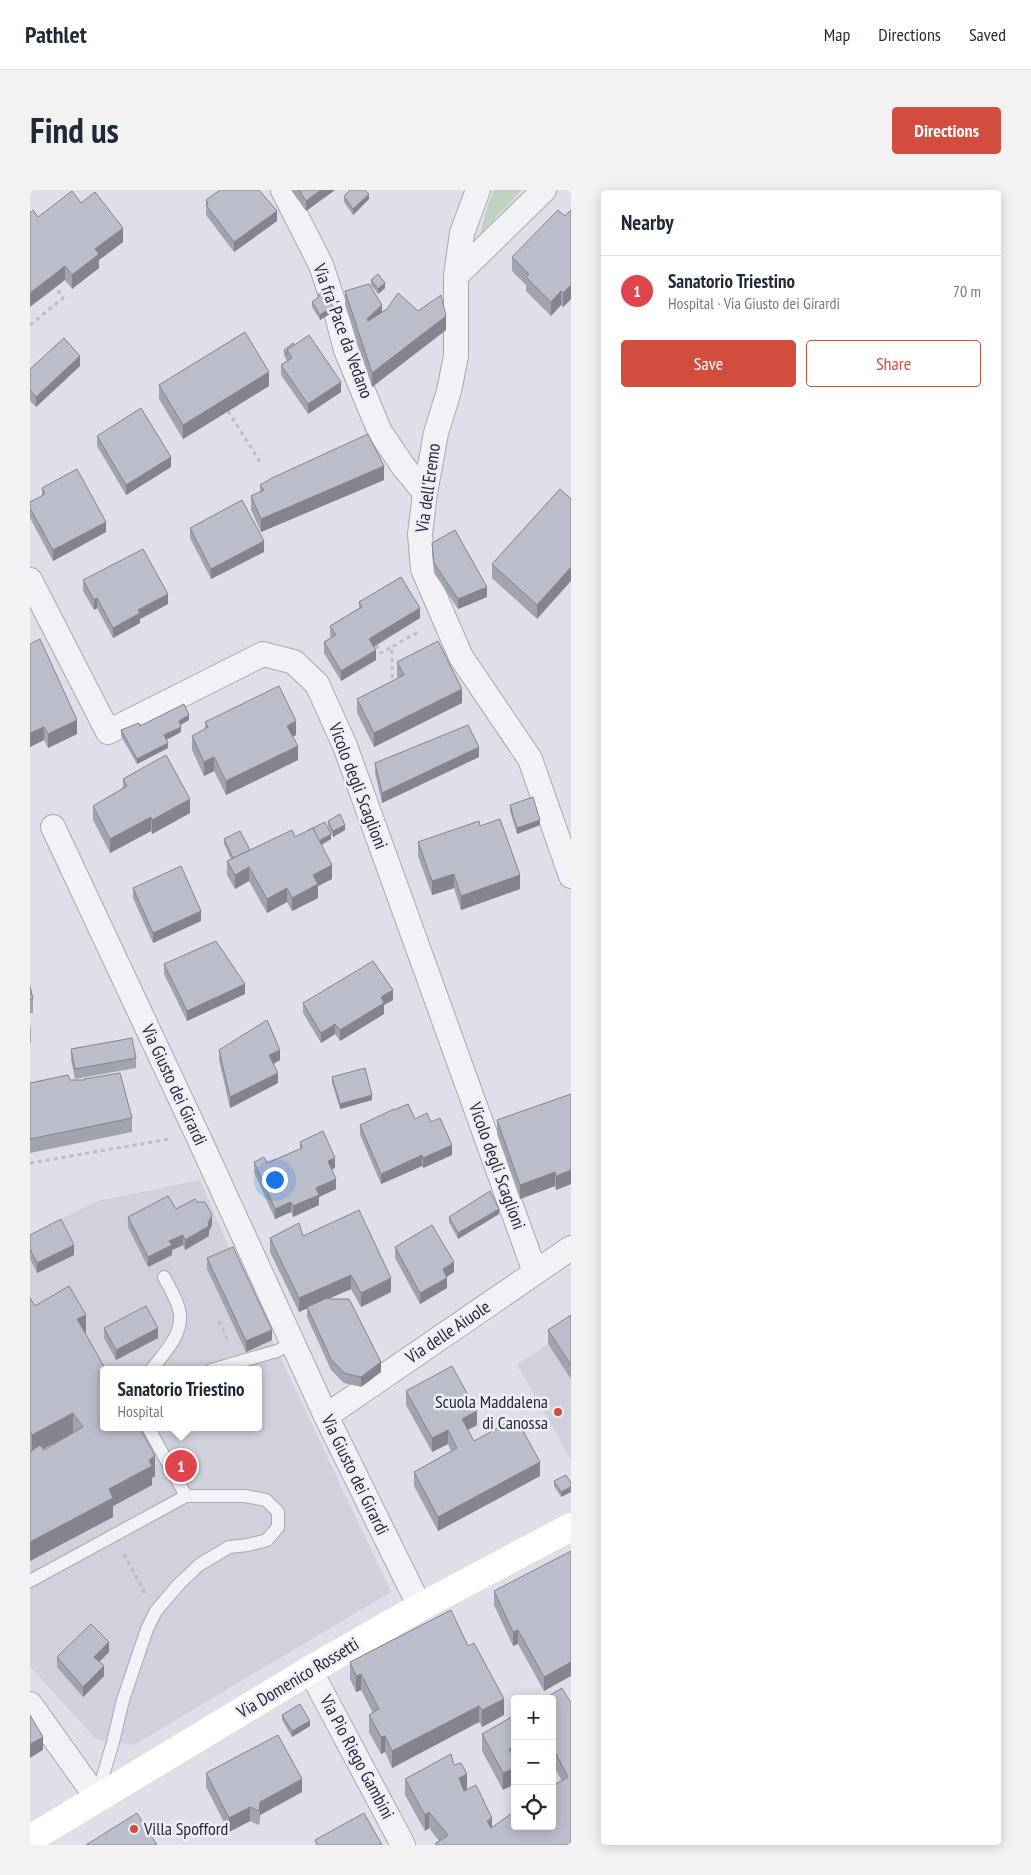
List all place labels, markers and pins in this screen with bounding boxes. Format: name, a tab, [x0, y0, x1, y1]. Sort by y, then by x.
place label: Scuola Maddalena di Canossa	[435, 1390, 548, 1434]
marker: Scuola Maddalena di Canossa	[552, 1406, 564, 1418]
pin: 1	[165, 1447, 197, 1485]
place label: Villa Spofford	[143, 1817, 228, 1840]
marker: Villa Spofford	[128, 1823, 140, 1835]

